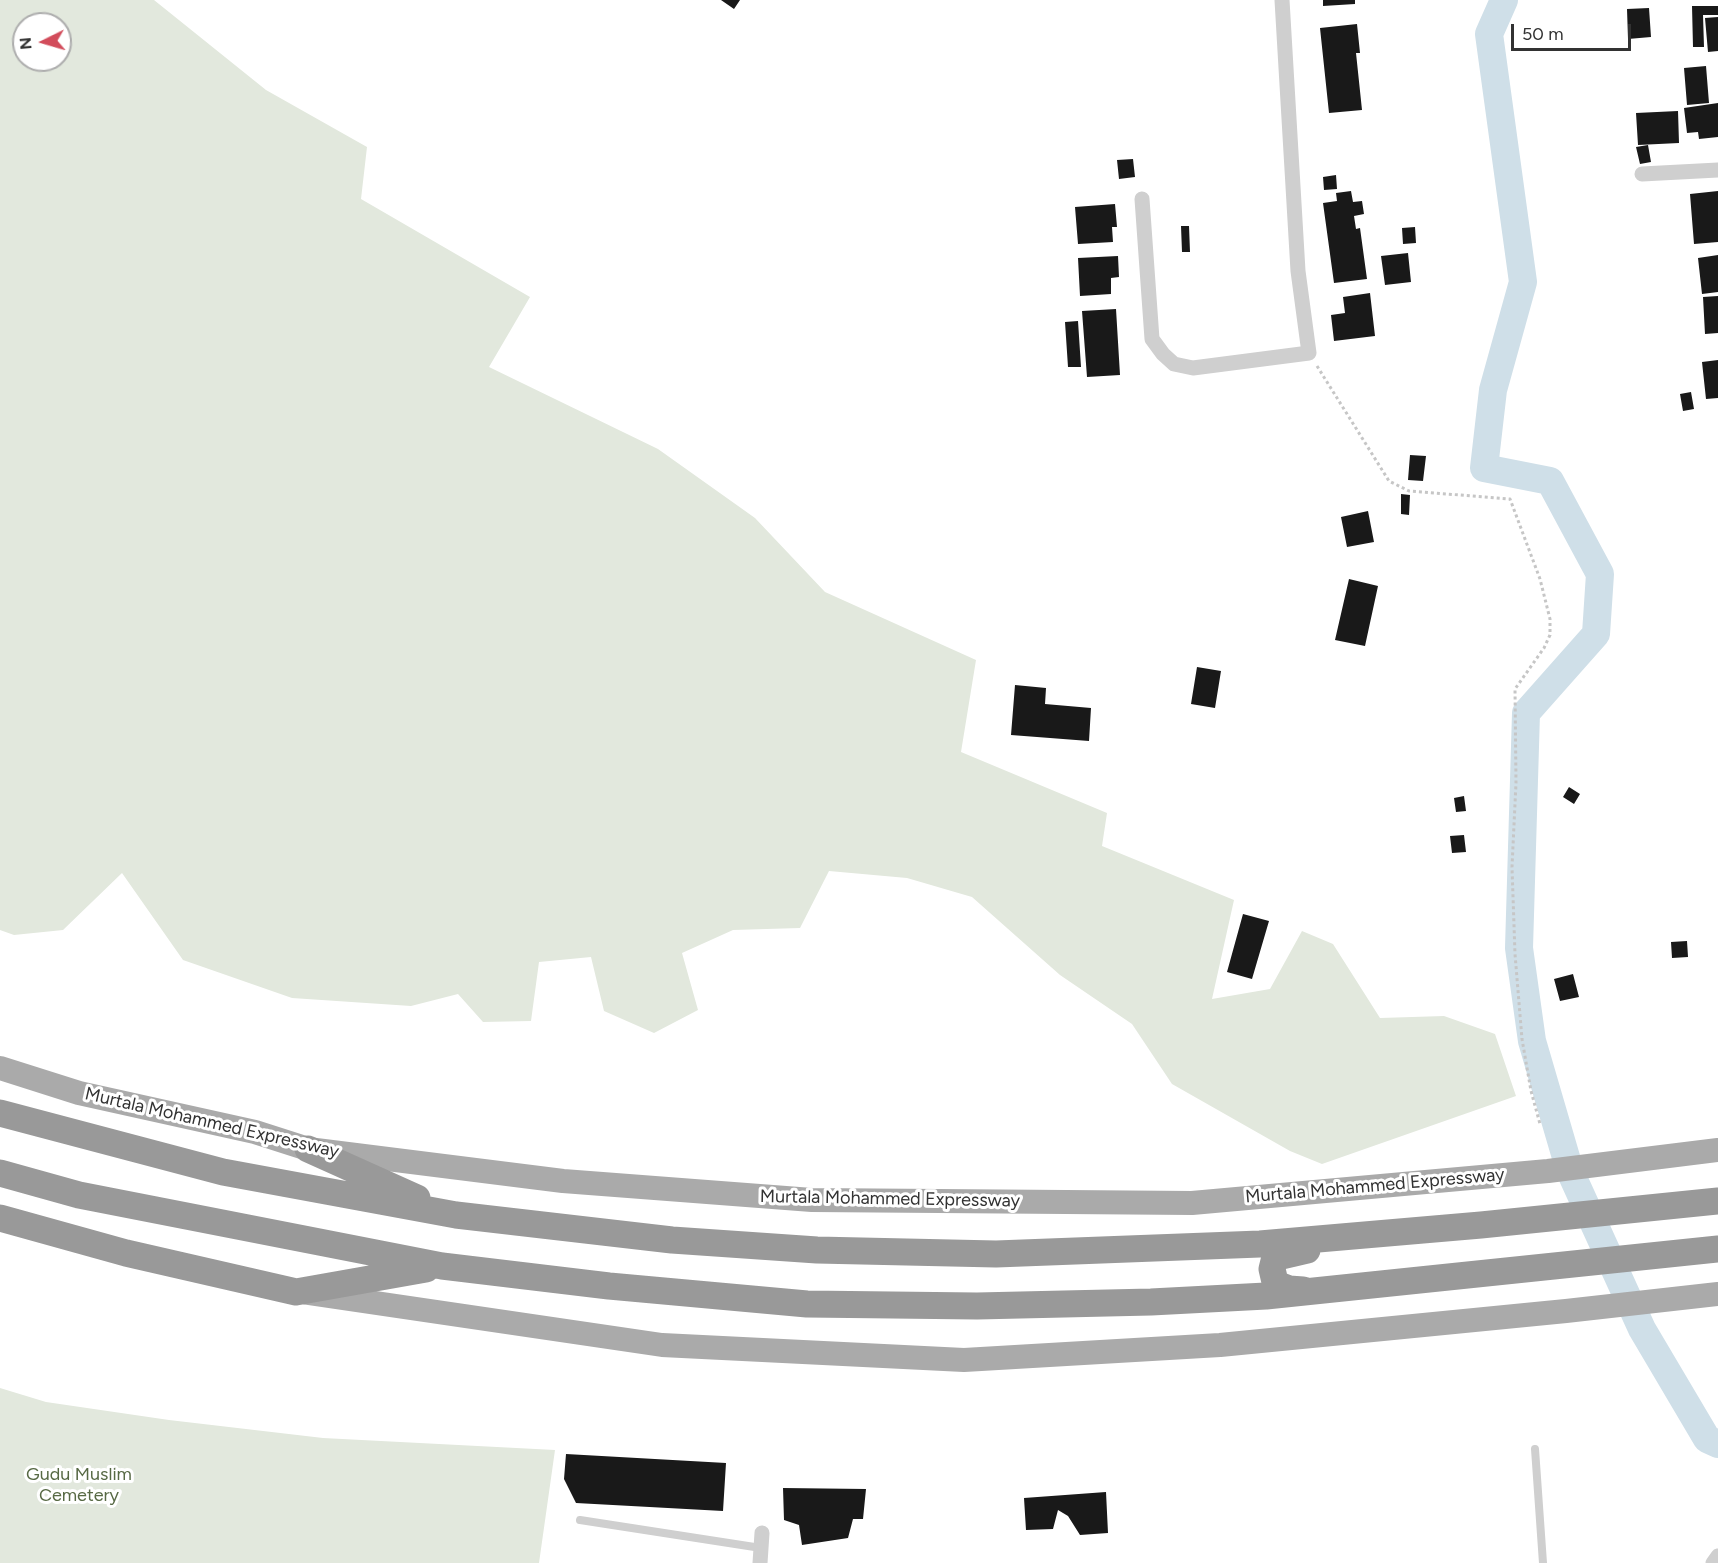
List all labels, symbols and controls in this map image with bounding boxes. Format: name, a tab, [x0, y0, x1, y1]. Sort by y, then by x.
north arrow	[12, 12, 72, 72]
scale bar	[1514, 12, 1634, 50]
text: 50 m	[1522, 23, 1564, 45]
text: N	[16, 36, 36, 50]
street label: Murtala Mohammed Expressway	[83, 1083, 341, 1163]
street label: Murtala Mohammed Expressway	[1244, 1164, 1506, 1208]
street label: Murtala Mohammed Expressway	[760, 1186, 1020, 1212]
park label: Gudu Muslim Cemetery	[26, 1464, 132, 1506]

